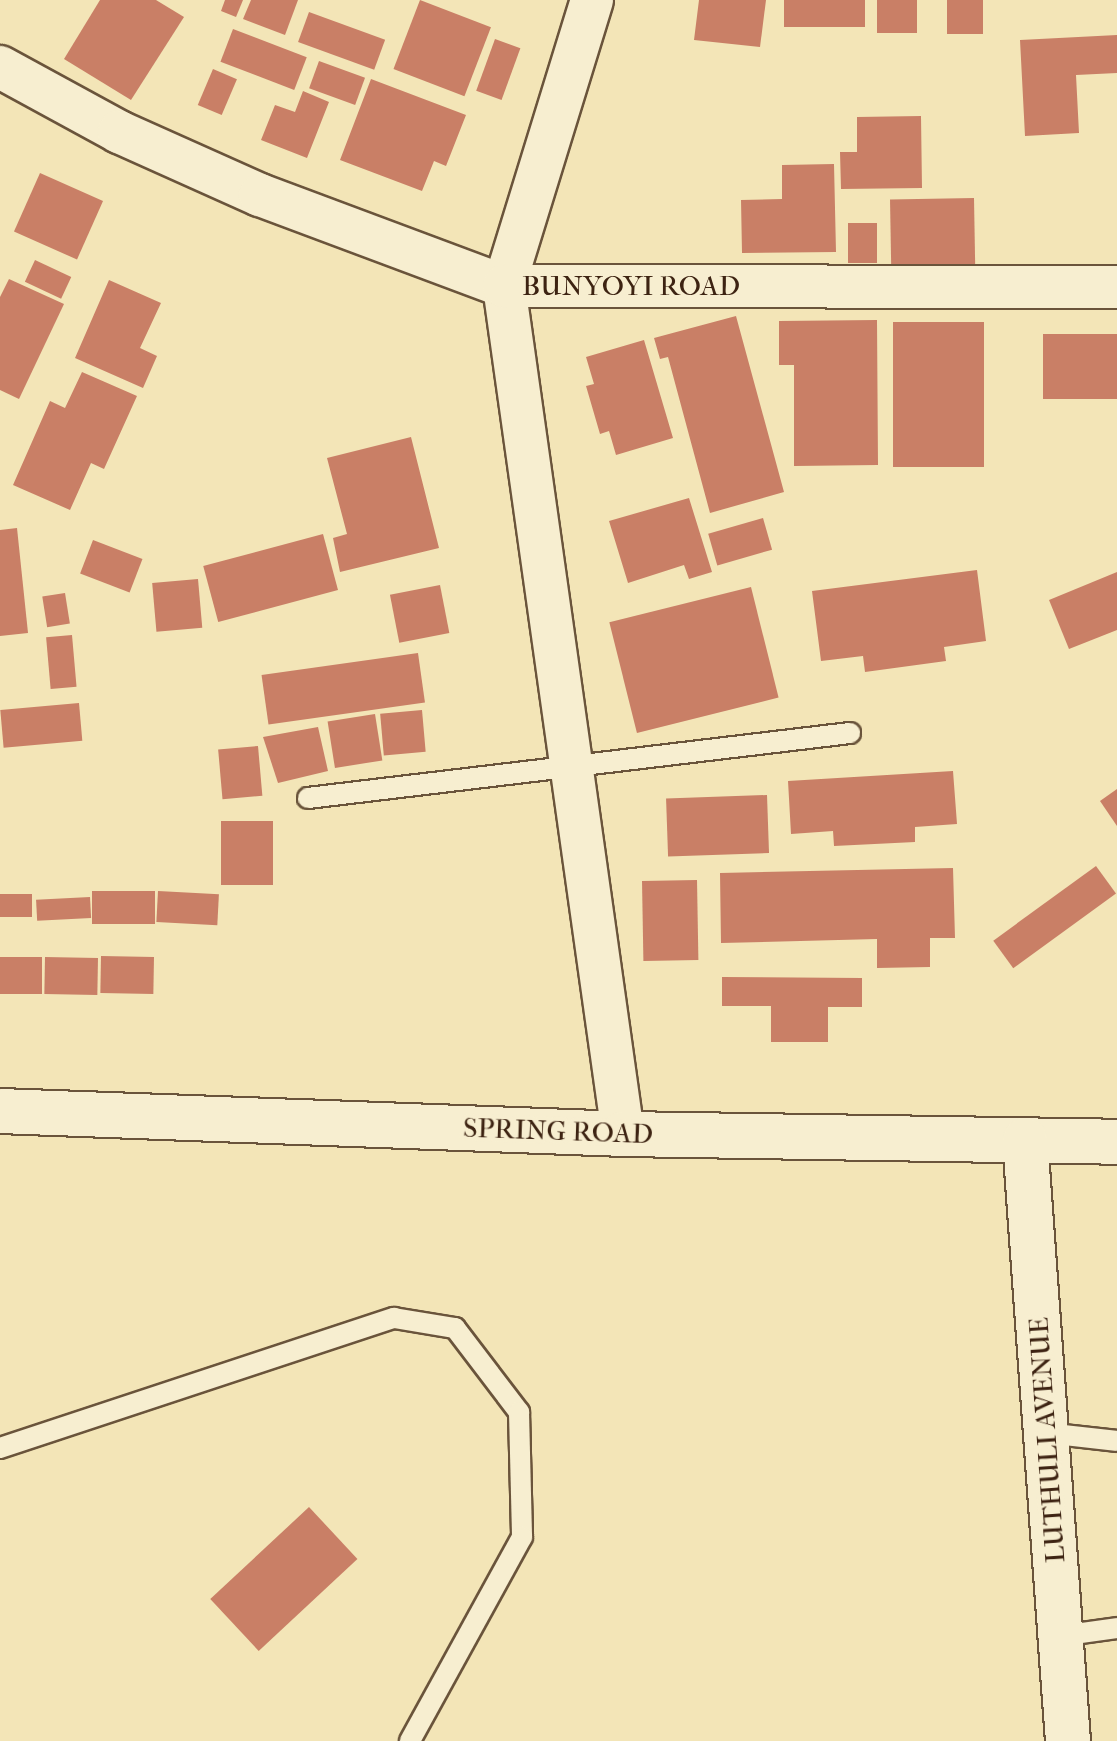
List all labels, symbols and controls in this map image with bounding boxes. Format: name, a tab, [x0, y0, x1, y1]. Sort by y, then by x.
street label: BUNYOYI ROAD	[522, 269, 740, 303]
street label: SPRING ROAD	[462, 1111, 654, 1151]
street label: LUTHULI AVENUE	[1022, 1316, 1072, 1564]

